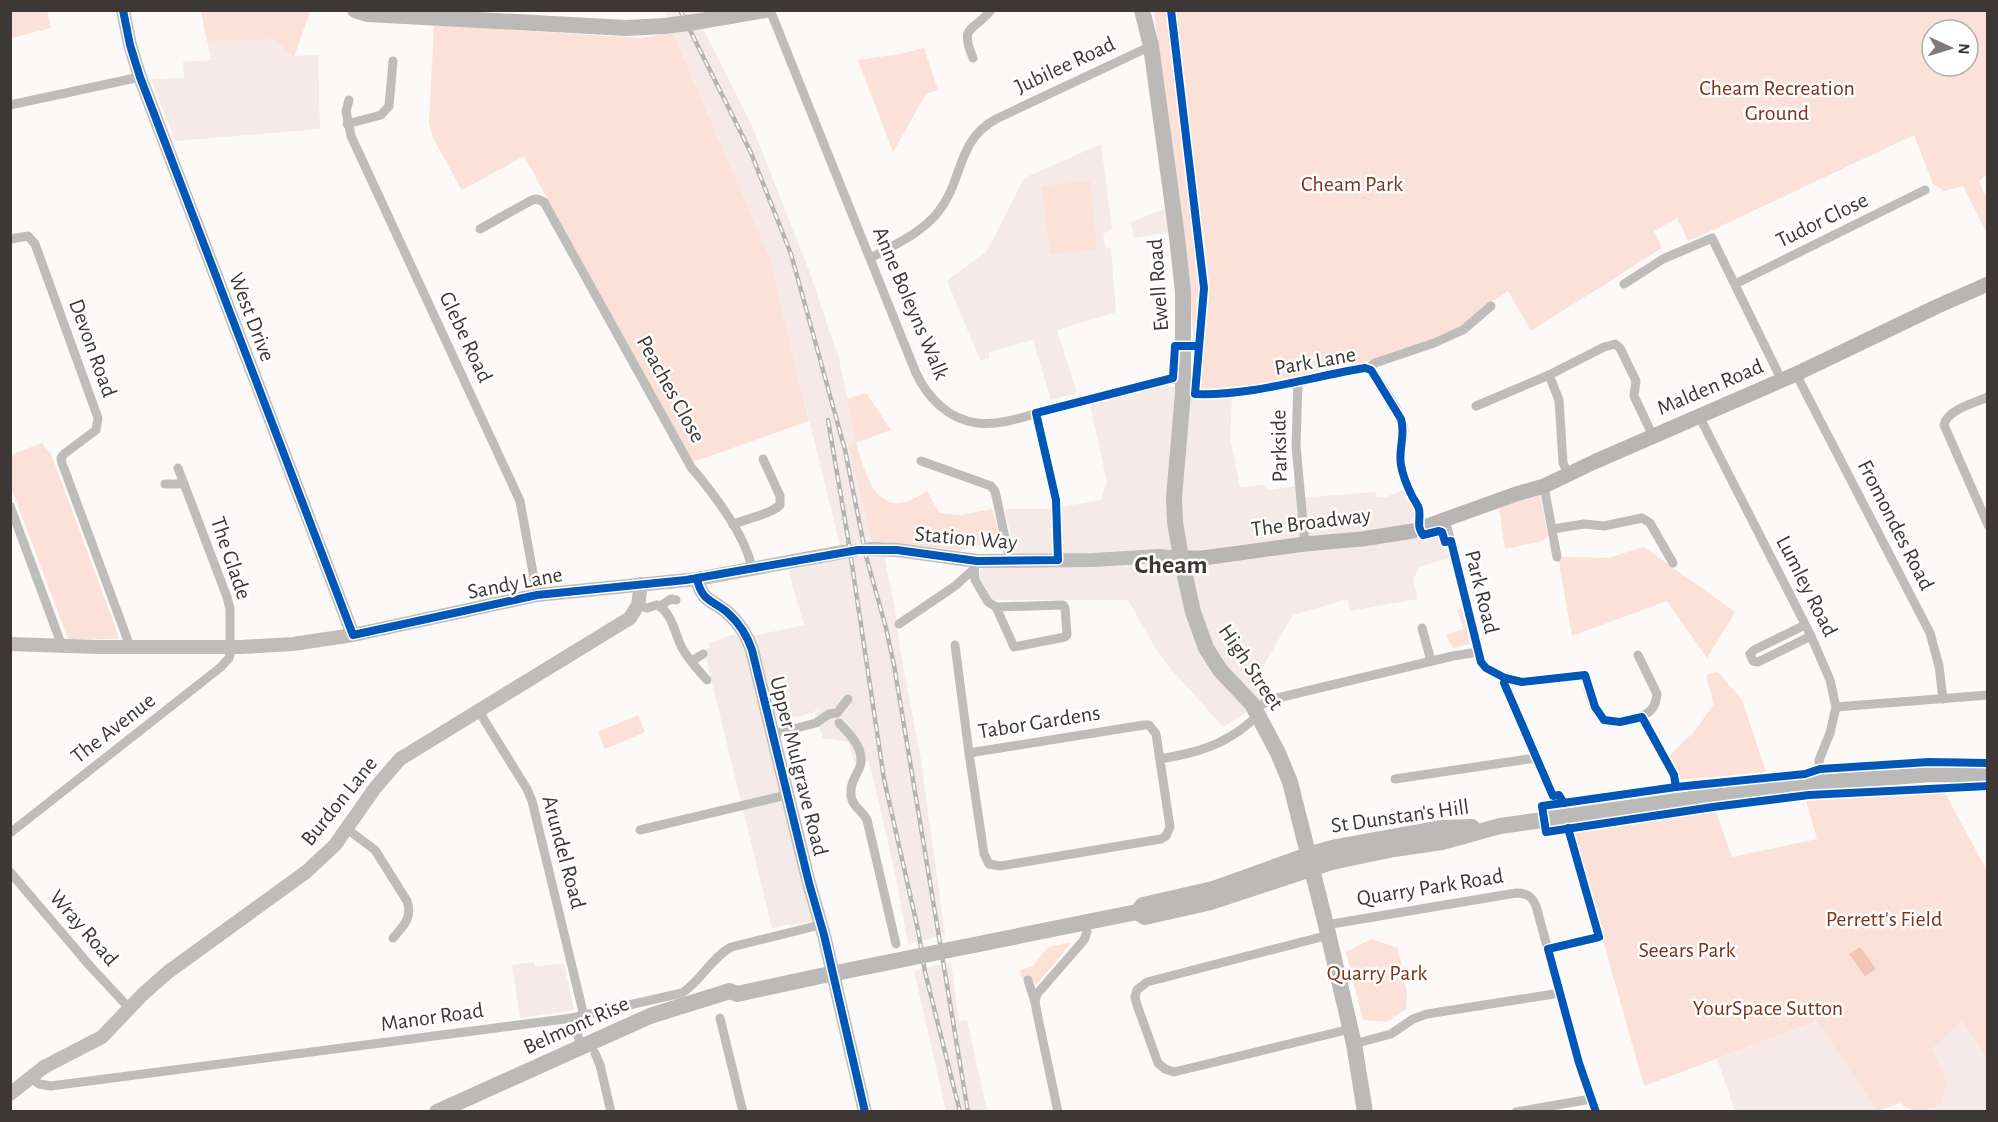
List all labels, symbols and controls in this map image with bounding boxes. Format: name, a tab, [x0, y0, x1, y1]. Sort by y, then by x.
north arrow	[1920, 18, 1980, 78]
street label: Jubilee Road	[1012, 32, 1118, 98]
text: N	[1956, 43, 1972, 55]
park label: Cheam Recreation Ground	[1699, 77, 1855, 124]
park label: Cheam Park	[1301, 173, 1403, 195]
street label: Tudor Close	[1773, 188, 1871, 252]
street label: Anne Boleyns Walk	[869, 224, 953, 382]
street label: Ewell Road	[1144, 238, 1172, 332]
street label: West Drive	[225, 269, 279, 365]
street label: Glebe Road	[435, 288, 497, 386]
street label: Devon Road	[65, 296, 121, 400]
street label: Peaches Close	[633, 332, 709, 446]
street label: Park Lane	[1273, 343, 1357, 379]
street label: Malden Road	[1654, 355, 1766, 419]
street label: Parkside	[1267, 409, 1291, 483]
street label: Fromondes Road	[1854, 456, 1938, 594]
street label: The Broadway	[1250, 504, 1373, 540]
street label: The Glade	[207, 514, 255, 602]
street label: Station Way	[914, 523, 1019, 554]
street label: Lumley Road	[1772, 532, 1842, 640]
street label: Park Road	[1461, 548, 1503, 636]
district label: Cheam	[1134, 552, 1208, 578]
street label: Sandy Lane	[466, 563, 564, 603]
street label: High Street	[1214, 620, 1288, 714]
street label: Upper Mulgrave Road	[766, 674, 832, 858]
street label: The Avenue	[67, 689, 159, 767]
street label: Tabor Gardens	[976, 702, 1102, 742]
street label: Burdon Lane	[297, 752, 381, 850]
street label: Arundel Road	[538, 793, 590, 911]
street label: St Dunstan's Hill	[1329, 795, 1471, 837]
street label: Quarry Park Road	[1355, 865, 1505, 909]
street label: Wray Road	[45, 886, 123, 970]
park label: Perrett's Field	[1826, 908, 1942, 930]
park label: Seears Park	[1638, 939, 1736, 961]
park label: Quarry Park	[1327, 962, 1427, 984]
street label: Belmont Rise	[520, 992, 632, 1058]
park label: YourSpace Sutton	[1693, 997, 1843, 1019]
street label: Manor Road	[379, 999, 485, 1035]

